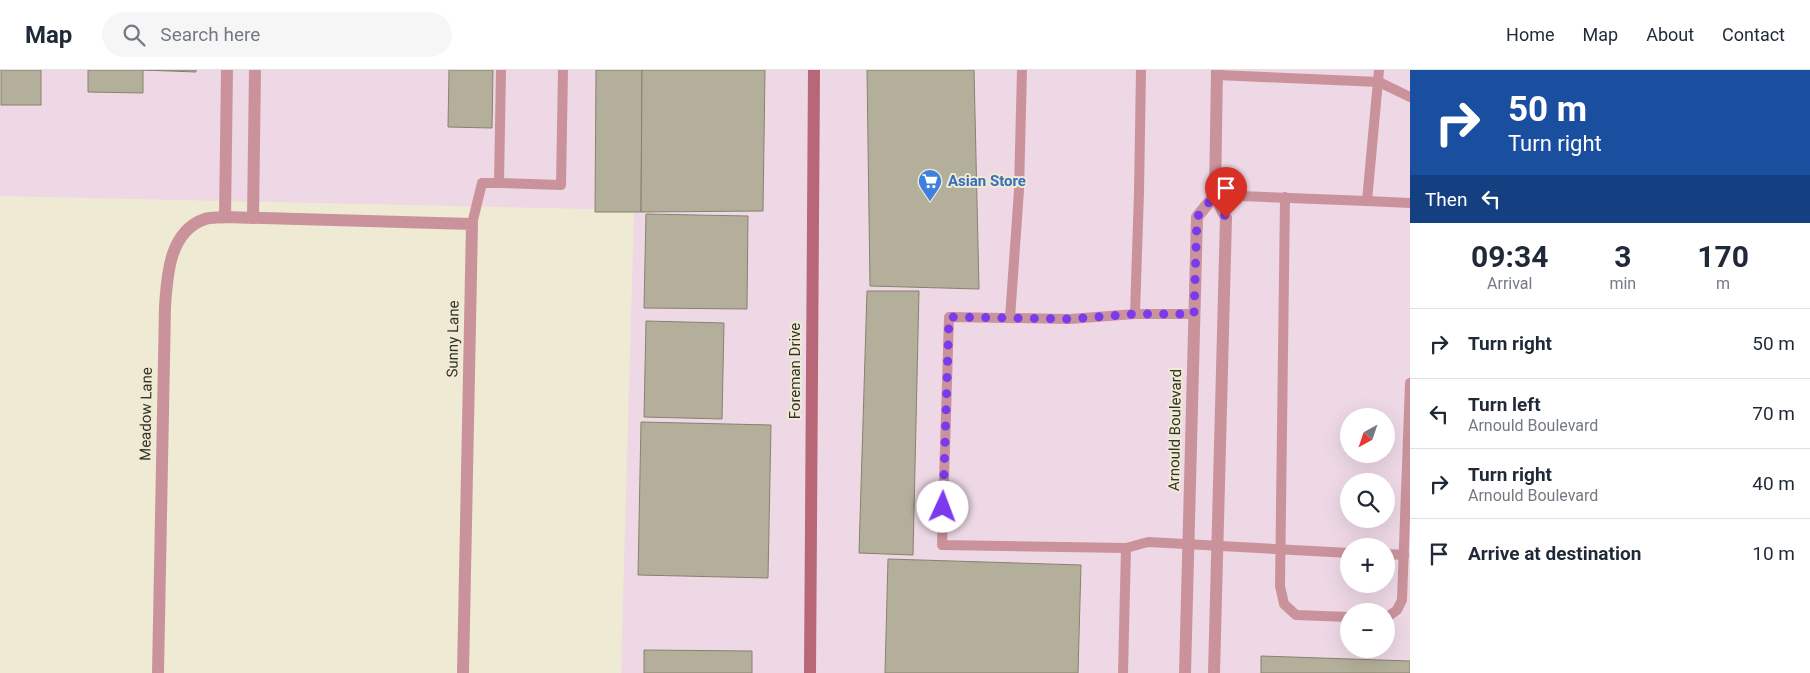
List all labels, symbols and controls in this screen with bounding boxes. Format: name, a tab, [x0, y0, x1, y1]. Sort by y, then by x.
search box	[102, 12, 452, 57]
text: Map	[25, 21, 72, 49]
icon: search	[120, 21, 148, 49]
text: Search here	[160, 23, 260, 46]
text: Home	[1506, 24, 1555, 45]
text: Map	[1583, 24, 1618, 45]
text: About	[1646, 24, 1694, 45]
text: Contact	[1722, 24, 1785, 45]
text: 50 m	[1508, 89, 1587, 130]
icon: right	[1425, 90, 1490, 155]
text: Turn right	[1508, 131, 1602, 156]
pin	[1205, 167, 1247, 218]
supermarket icon: Asian Store	[917, 168, 943, 202]
place label: Asian Store	[948, 172, 1026, 190]
icon: arrive	[1212, 174, 1240, 202]
icon: left	[1477, 185, 1505, 213]
text: Then	[1425, 188, 1467, 211]
text: 09:34	[1471, 239, 1548, 274]
text: 3	[1614, 239, 1631, 274]
text: 170	[1697, 239, 1749, 274]
text: Arrival	[1487, 274, 1532, 293]
text: min	[1609, 274, 1636, 293]
text: m	[1716, 274, 1730, 293]
street label: Sunny Lane	[443, 300, 463, 378]
street label: Foreman Drive	[786, 323, 804, 419]
icon: right	[1425, 330, 1453, 358]
text: Turn right	[1468, 332, 1552, 355]
text: 50 m	[1752, 332, 1795, 355]
street label: Meadow Lane	[136, 367, 156, 461]
street label: Arnould Boulevard	[1165, 369, 1185, 491]
text: Turn left	[1468, 393, 1541, 416]
icon: left	[1425, 400, 1453, 428]
text: 70 m	[1752, 402, 1795, 425]
north arrow	[1340, 408, 1395, 462]
map controls	[1340, 408, 1395, 658]
text: Arnould Boulevard	[1468, 416, 1598, 435]
text: Turn right	[1468, 463, 1552, 486]
icon: right	[1425, 470, 1453, 498]
text: 40 m	[1752, 472, 1795, 495]
button: search	[1340, 473, 1395, 528]
position arrow	[916, 480, 968, 532]
text: Arnould Boulevard	[1468, 486, 1598, 505]
button: +	[1340, 538, 1395, 593]
icon: arrive	[1425, 540, 1453, 568]
text: Arrive at destination	[1468, 542, 1641, 565]
text: 10 m	[1752, 542, 1795, 565]
button: −	[1340, 603, 1395, 658]

